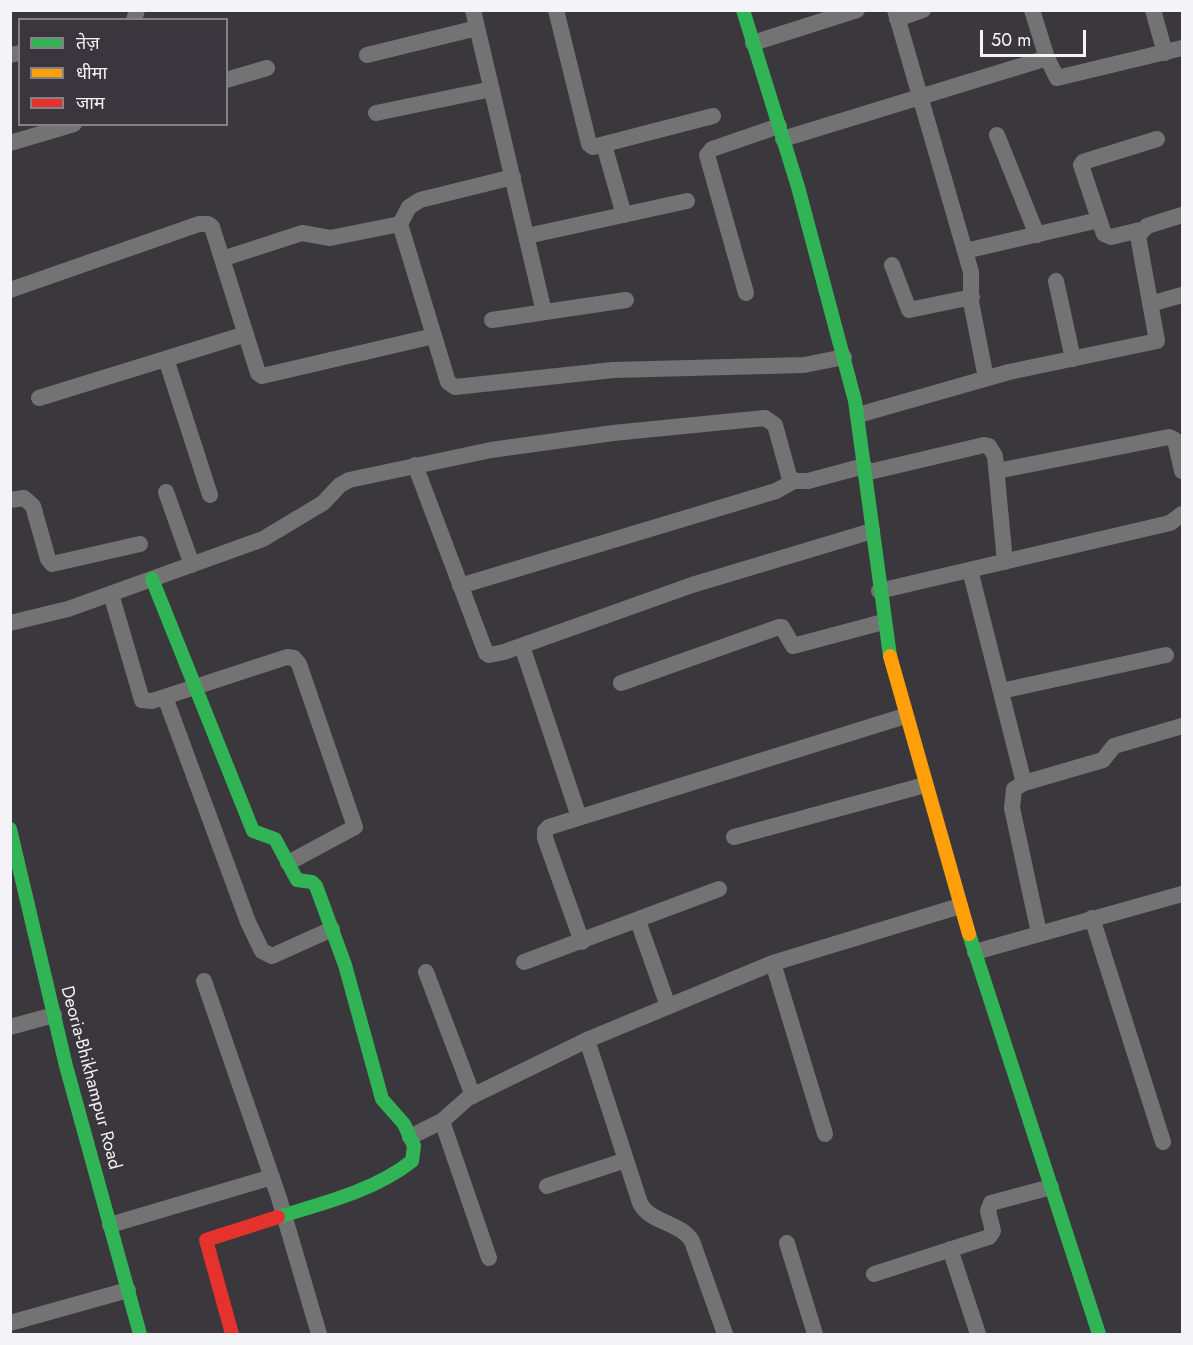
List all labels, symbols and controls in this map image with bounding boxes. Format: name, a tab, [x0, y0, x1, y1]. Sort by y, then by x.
legend	[18, 18, 228, 126]
scale bar	[983, 18, 1090, 56]
text: 50 m	[991, 27, 1031, 53]
text: तेज़	[76, 30, 100, 56]
text: धीमा	[76, 60, 107, 86]
text: जाम	[76, 90, 105, 116]
street label: Deoria-Bhikhampur Road	[55, 984, 125, 1172]

